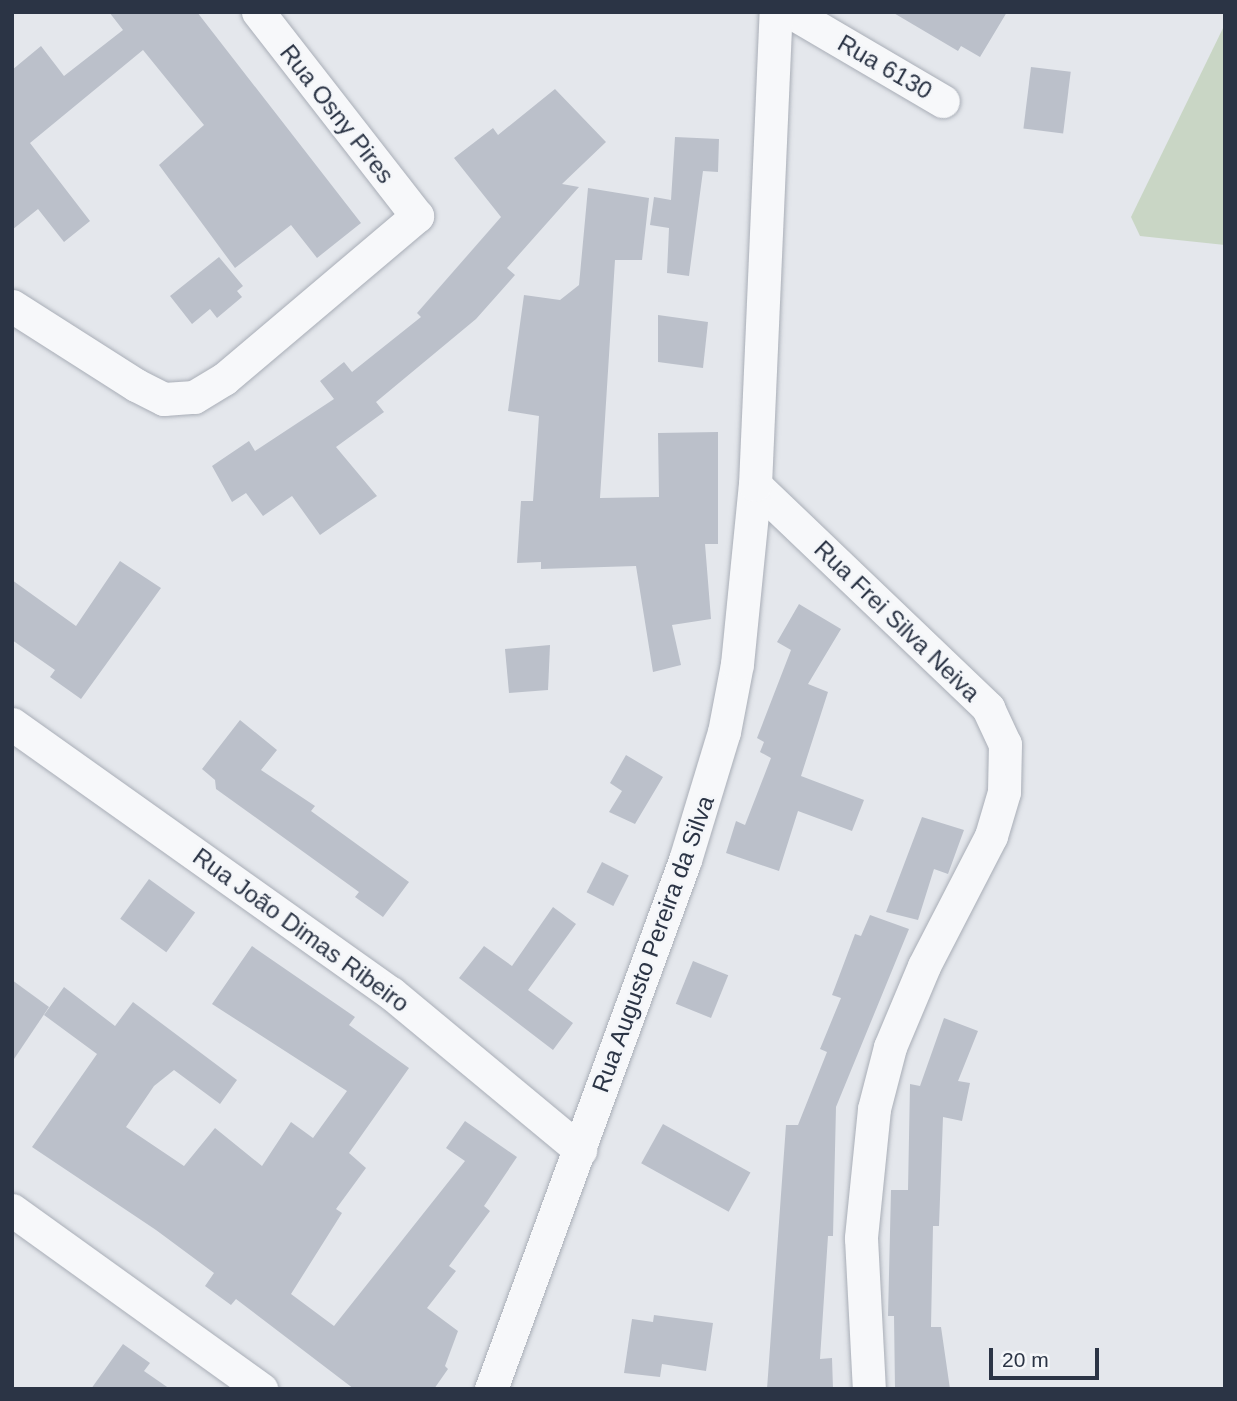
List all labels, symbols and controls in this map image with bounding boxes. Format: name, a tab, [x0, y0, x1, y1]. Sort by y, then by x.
street label: Rua 6130	[833, 29, 937, 105]
street label: Rua Osny Pires	[274, 39, 400, 189]
street label: Rua Frei Silva Neiva	[808, 535, 986, 707]
street label: Rua Augusto Pereira da Silva	[586, 791, 720, 1097]
street label: Rua João Dimas Ribeiro	[187, 842, 415, 1018]
scale bar	[992, 1334, 1102, 1378]
text: 20 m	[1002, 1348, 1049, 1371]

